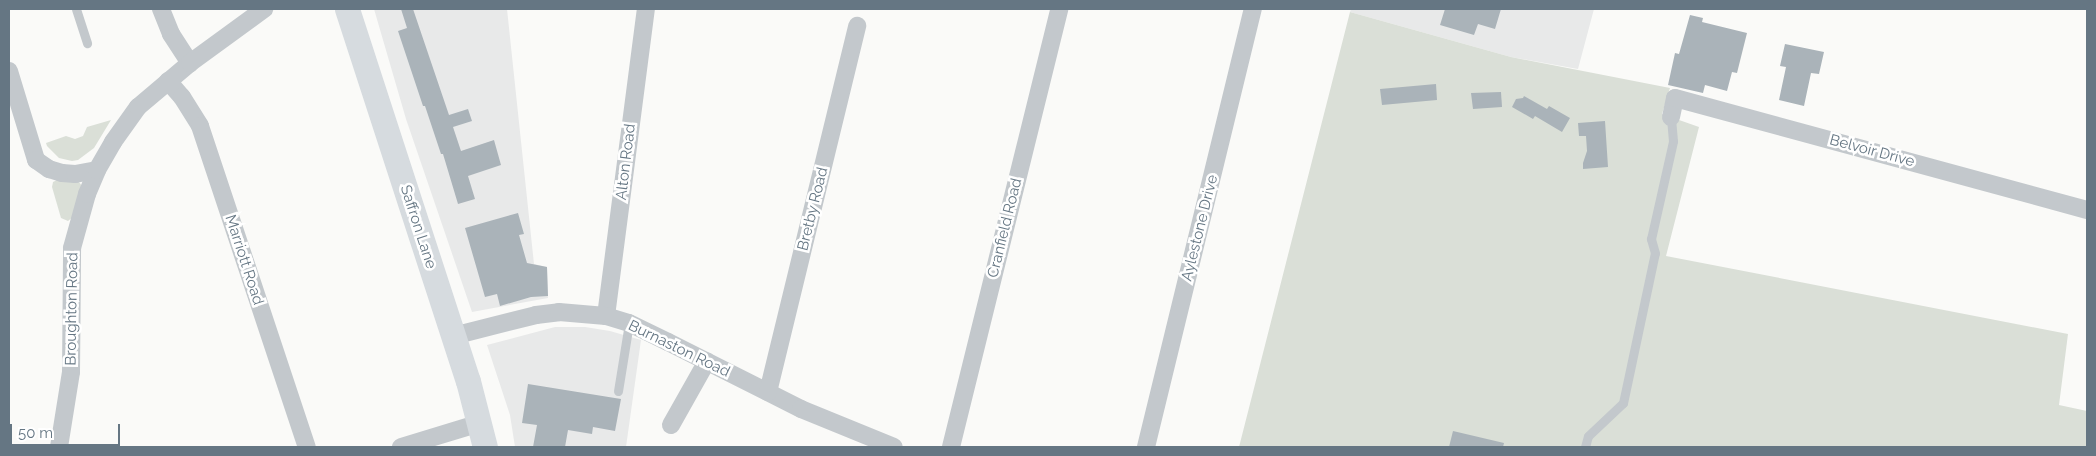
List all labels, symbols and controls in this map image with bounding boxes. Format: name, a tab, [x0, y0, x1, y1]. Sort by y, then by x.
street label: Alton Road	[612, 123, 640, 201]
street label: Belvoir Drive	[1827, 131, 1917, 171]
street label: Bretby Road	[794, 165, 832, 253]
street label: Aylestone Drive	[1178, 173, 1222, 283]
street label: Cranfield Road	[984, 176, 1026, 280]
street label: Saffron Lane	[396, 183, 440, 271]
street label: Marriott Road	[221, 213, 267, 307]
street label: Broughton Road	[62, 252, 82, 366]
street label: Burnaston Road	[625, 317, 733, 381]
scale bar	[12, 414, 122, 446]
text: 50 m	[18, 424, 53, 442]

